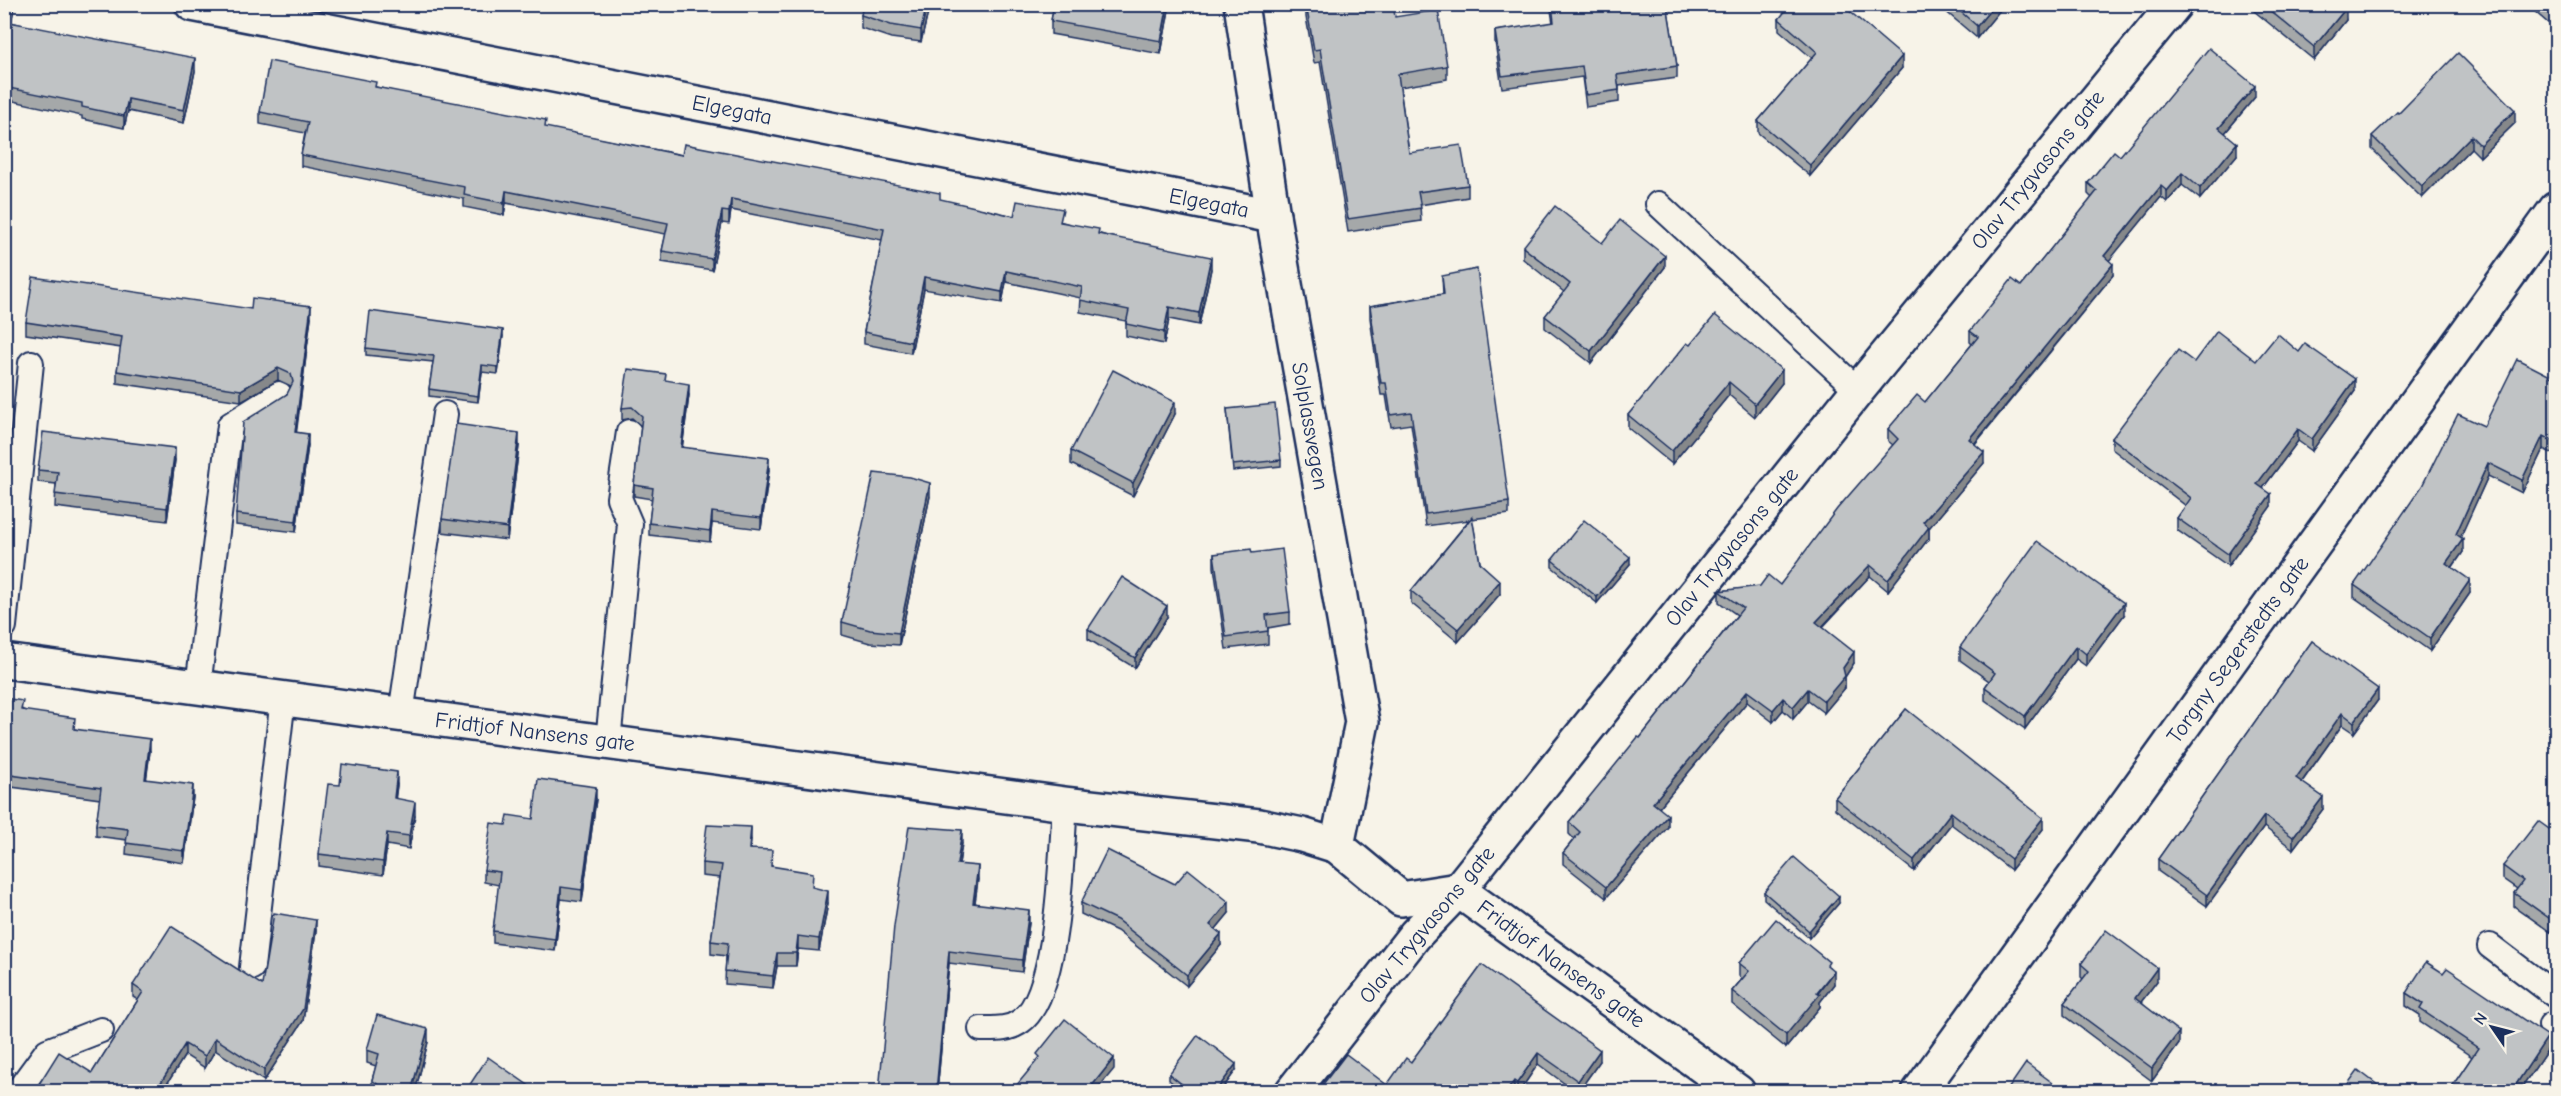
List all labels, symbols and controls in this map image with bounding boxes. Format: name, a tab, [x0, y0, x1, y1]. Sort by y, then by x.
street label: Olav Trygvasons gate	[1966, 85, 2110, 255]
street label: Elgegata	[690, 90, 774, 130]
street label: Elgegata	[1167, 183, 1251, 223]
street label: Solplassvegen	[1286, 360, 1334, 492]
street label: Olav Trygvasons gate	[1660, 462, 1804, 632]
street label: Torgny Segerstedts gate	[2161, 551, 2315, 749]
street label: Fridtjof Nansens gate	[434, 707, 636, 757]
street label: Olav Trygvasons gate	[1354, 841, 1500, 1009]
street label: Fridtjof Nansens gate	[1472, 894, 1650, 1034]
north arrow	[2462, 997, 2522, 1057]
text: N	[2470, 1010, 2491, 1028]

